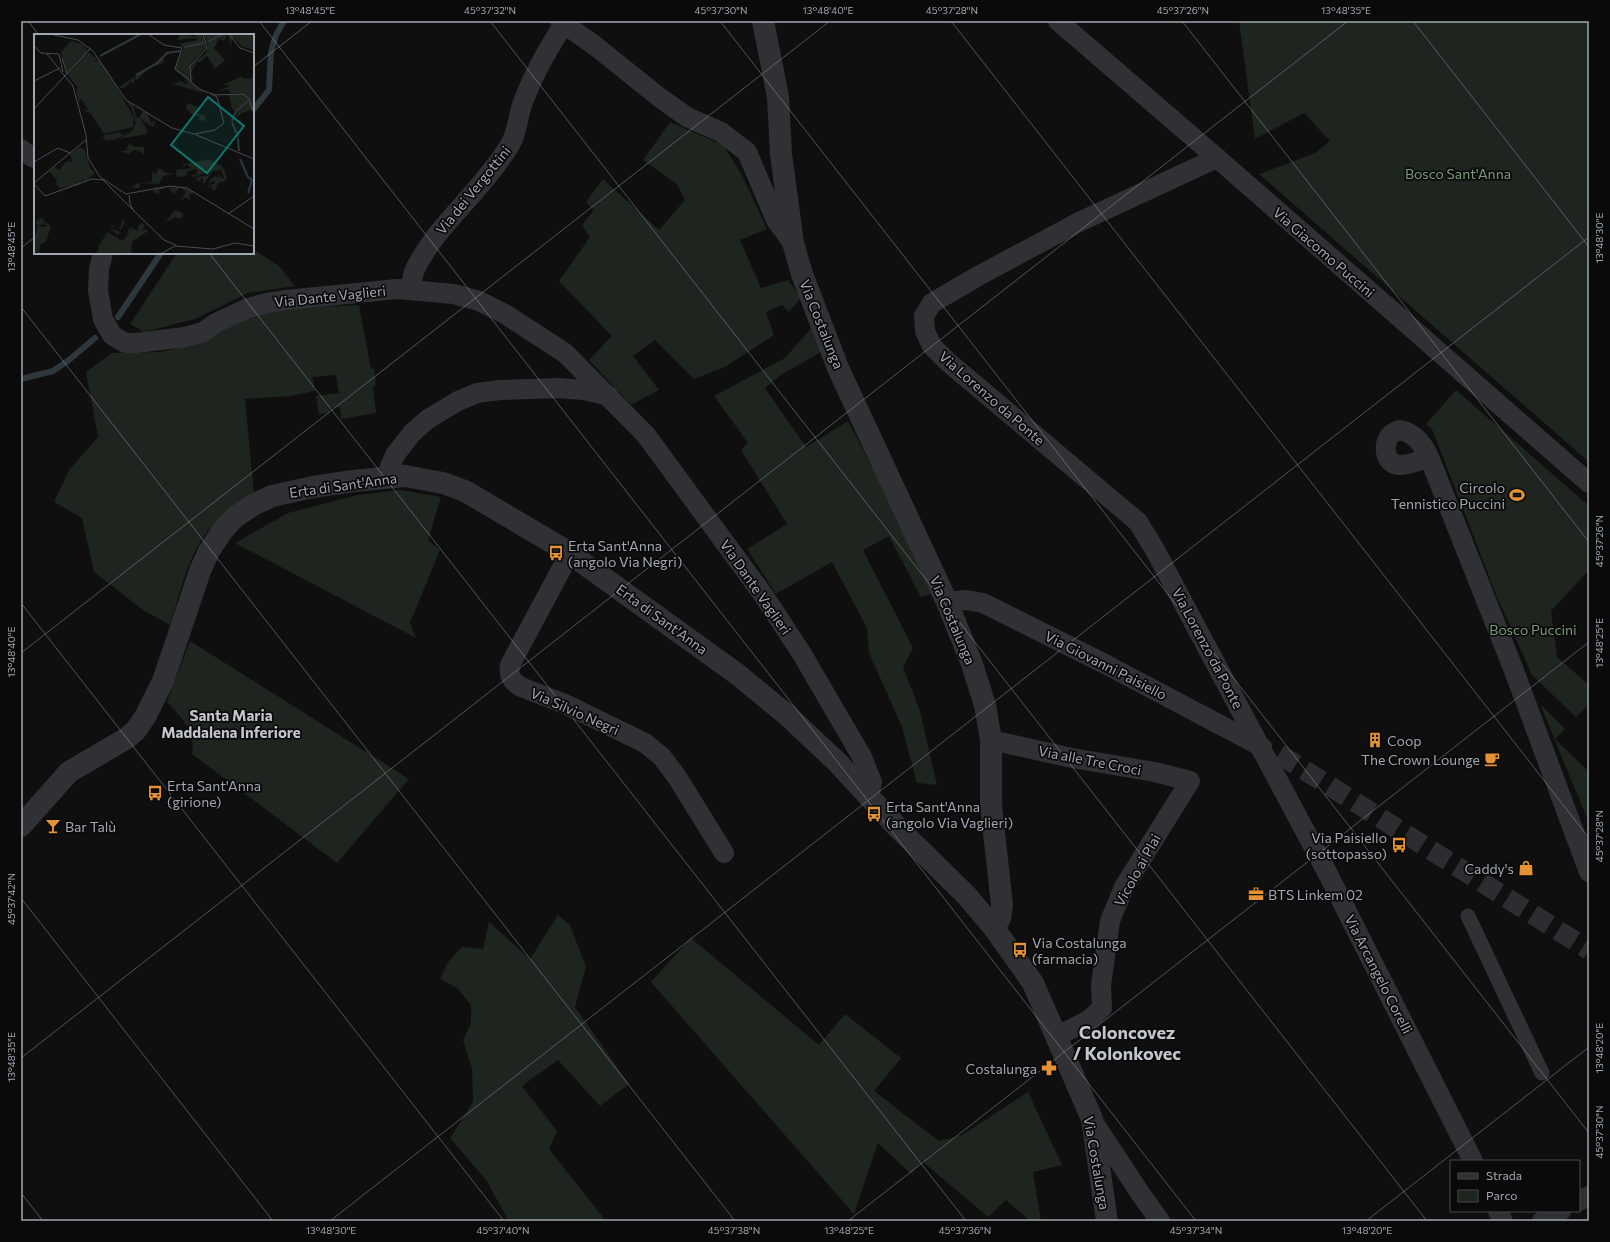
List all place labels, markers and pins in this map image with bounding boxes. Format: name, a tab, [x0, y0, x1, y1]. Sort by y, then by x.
place label: Circolo Tennistico Puccini	[1391, 479, 1505, 512]
sports icon: Circolo Tennistico Puccini	[1508, 486, 1526, 504]
place label: Erta Sant'Anna (angolo Via Negri)	[568, 537, 682, 570]
bus stop icon: Erta Sant'Anna (angolo Via Negri)	[547, 544, 565, 562]
building icon: Coop	[1366, 731, 1384, 749]
place label: Coop	[1387, 732, 1422, 749]
cafe icon: The Crown Lounge	[1483, 750, 1501, 768]
place label: The Crown Lounge	[1361, 751, 1480, 768]
place label: Erta Sant'Anna (girione)	[167, 777, 261, 810]
bus stop icon: Erta Sant'Anna (girione)	[146, 784, 164, 802]
place label: Erta Sant'Anna (angolo Via Vaglieri)	[886, 798, 1013, 831]
bus stop icon: Erta Sant'Anna (angolo Via Vaglieri)	[865, 805, 883, 823]
bar icon: Bar Talù	[44, 817, 62, 835]
place label: Bar Talù	[65, 818, 116, 835]
place label: Via Paisiello (sottopasso)	[1306, 829, 1387, 862]
bus stop icon: Via Paisiello (sottopasso)	[1390, 836, 1408, 854]
shop icon: Caddy's	[1517, 859, 1535, 877]
place label: Caddy's	[1464, 860, 1514, 877]
office icon: BTS Linkem 02	[1247, 885, 1265, 903]
place label: BTS Linkem 02	[1268, 886, 1363, 903]
place label: Via Costalunga (farmacia)	[1032, 934, 1127, 967]
bus stop icon: Via Costalunga (farmacia)	[1011, 941, 1029, 959]
pharmacy icon: Costalunga	[1040, 1059, 1058, 1077]
place label: Costalunga	[966, 1060, 1037, 1077]

